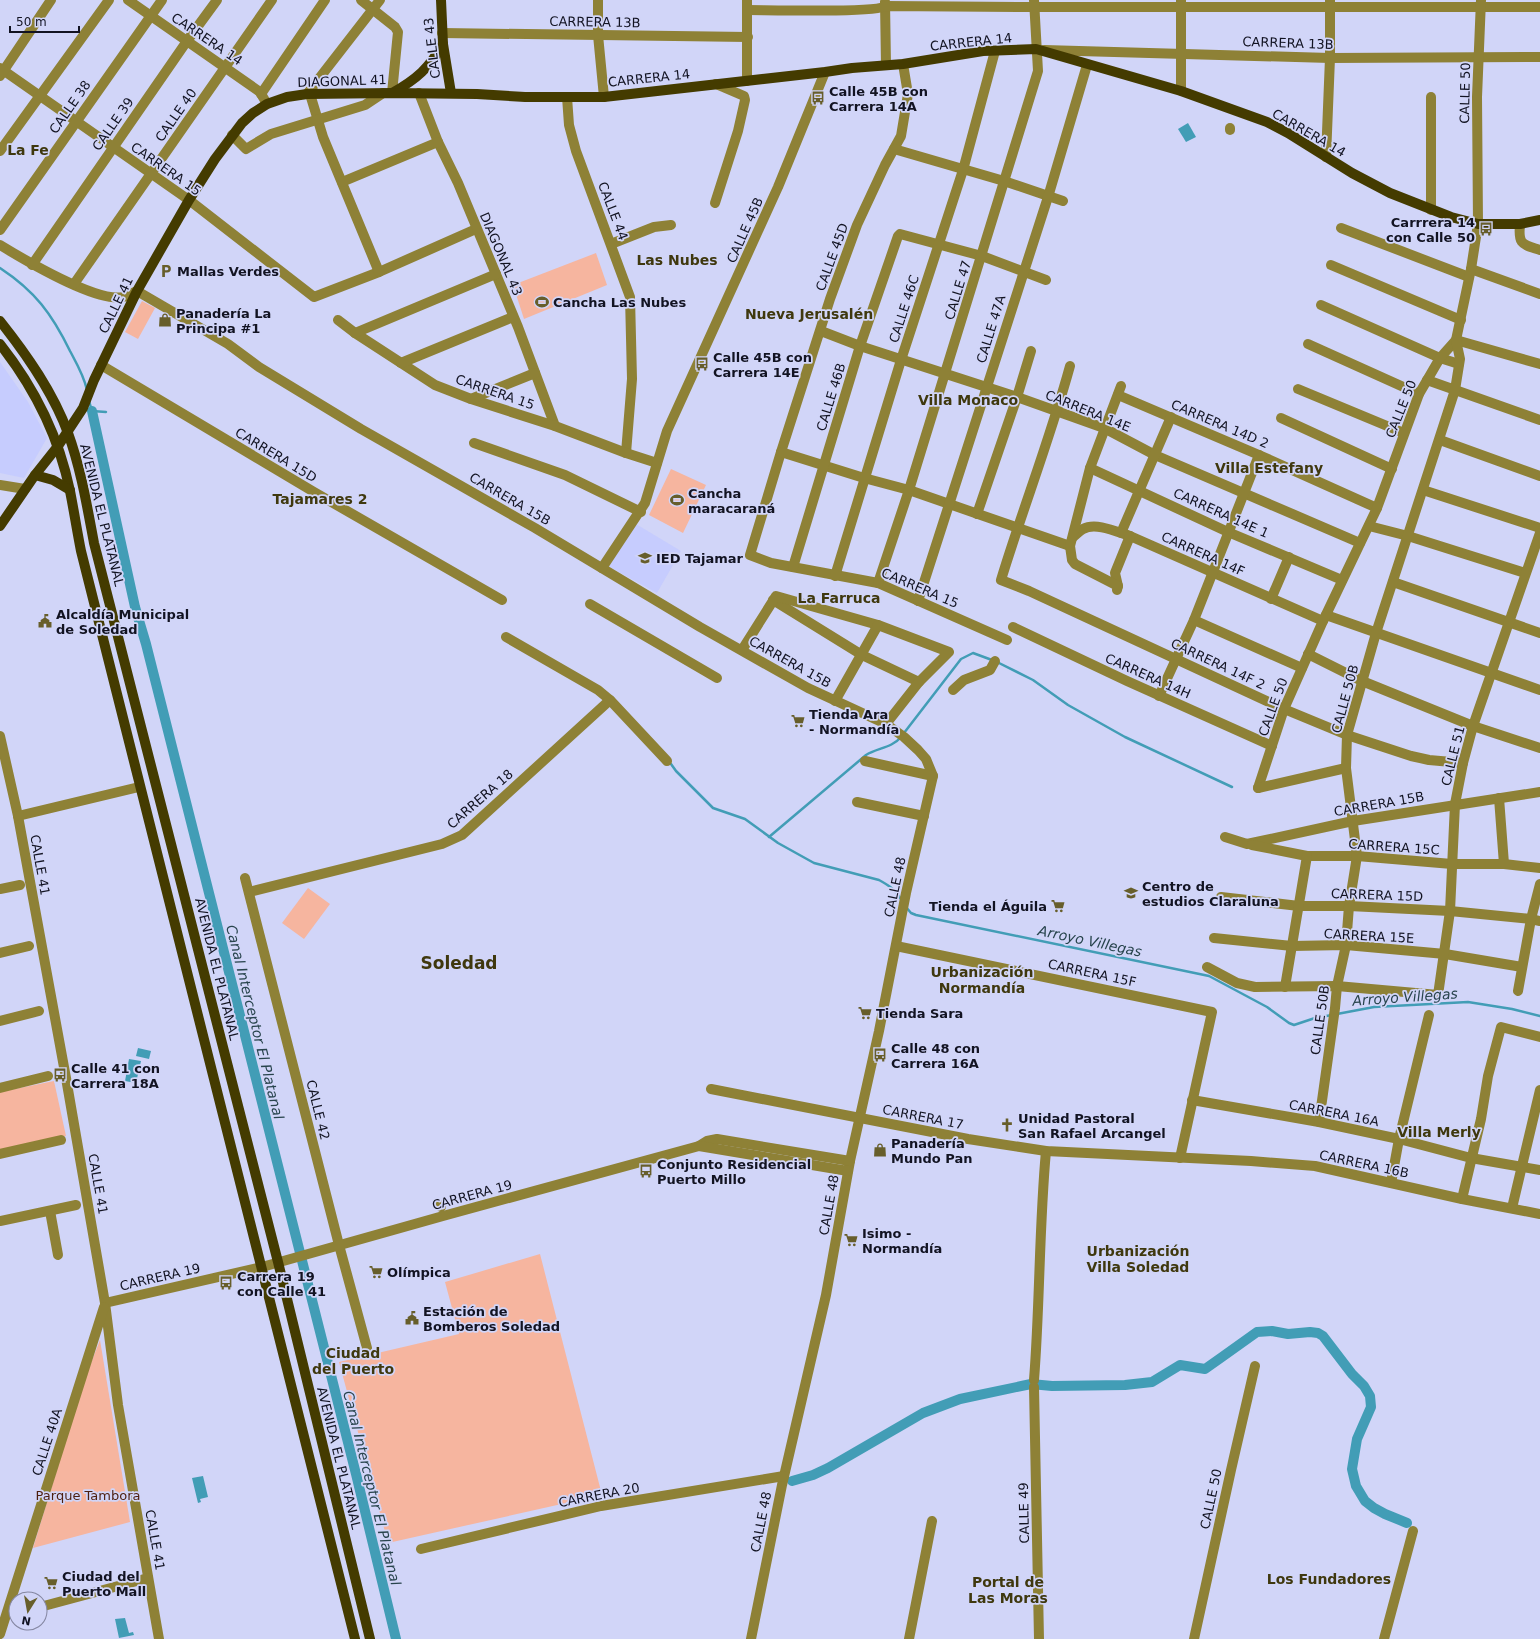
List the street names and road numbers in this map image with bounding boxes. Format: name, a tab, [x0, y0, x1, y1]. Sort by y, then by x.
street label: CARRERA 14	[169, 10, 245, 68]
street label: CARRERA 13B	[549, 14, 641, 30]
street label: CALLE 43	[421, 17, 443, 79]
street label: CARRERA 14	[929, 30, 1013, 54]
street label: CARRERA 13B	[1242, 34, 1334, 52]
street label: CALLE 50	[1457, 62, 1473, 124]
street label: CARRERA 14	[607, 66, 691, 90]
street label: DIAGONAL 41	[297, 72, 387, 90]
street label: CALLE 38	[46, 78, 94, 136]
street label: CALLE 40	[152, 86, 200, 144]
street label: CALLE 39	[89, 95, 137, 153]
street label: CARRERA 14	[1270, 106, 1348, 160]
street label: CARRERA 15	[128, 139, 204, 199]
street label: CALLE 44	[595, 180, 631, 242]
street label: CALLE 45B	[724, 195, 766, 265]
street label: DIAGONAL 43	[477, 210, 525, 298]
street label: CALLE 45D	[813, 221, 851, 293]
street label: CALLE 47	[942, 258, 974, 322]
street label: CALLE 46C	[886, 273, 922, 345]
street label: CALLE 41	[96, 274, 136, 336]
street label: CALLE 47A	[974, 293, 1008, 365]
street label: CALLE 46B	[814, 361, 848, 433]
street label: CARRERA 15	[454, 372, 536, 412]
street label: CALLE 50	[1383, 378, 1419, 440]
street label: CARRERA 14E	[1043, 387, 1133, 435]
street label: CARRERA 14D 2	[1169, 397, 1271, 451]
street label: CARRERA 15D	[233, 425, 319, 485]
street label: AVENIDA EL PLATANAL	[77, 442, 127, 588]
street label: CARRERA 15B	[467, 470, 553, 528]
street label: CARRERA 14E 1	[1171, 485, 1271, 541]
street label: CARRERA 14F	[1159, 529, 1247, 579]
street label: CARRERA 15	[879, 565, 961, 611]
street label: CARRERA 15B	[746, 633, 834, 691]
street label: CARRERA 14F 2	[1169, 636, 1267, 692]
street label: CARRERA 14H	[1103, 650, 1193, 702]
street label: CALLE 50B	[1329, 663, 1361, 735]
street label: CALLE 50	[1255, 676, 1291, 738]
street label: CALLE 51	[1438, 724, 1468, 788]
street label: CARRERA 18	[444, 766, 516, 832]
street label: CARRERA 15B	[1333, 789, 1425, 819]
street label: CALLE 41	[27, 833, 53, 897]
street label: CARRERA 15C	[1348, 836, 1440, 858]
street label: CALLE 48	[881, 855, 909, 919]
street label: CARRERA 15D	[1331, 886, 1423, 904]
street label: AVENIDA EL PLATANAL	[192, 896, 242, 1042]
street label: CARRERA 15E	[1323, 926, 1415, 946]
street label: CARRERA 15F	[1047, 956, 1137, 990]
street label: CALLE 50B	[1308, 984, 1332, 1056]
street label: CALLE 42	[303, 1078, 333, 1142]
street label: CARRERA 16A	[1288, 1097, 1380, 1129]
street label: CARRERA 17	[881, 1102, 965, 1132]
street label: CARRERA 16B	[1318, 1147, 1410, 1181]
street label: CALLE 41	[85, 1152, 111, 1216]
street label: CALLE 48	[816, 1173, 842, 1237]
street label: CARRERA 19	[430, 1177, 514, 1213]
street label: CARRERA 19	[118, 1260, 202, 1294]
street label: AVENIDA EL PLATANAL	[314, 1385, 364, 1531]
street label: CALLE 40A	[29, 1406, 65, 1478]
street label: CALLE 50	[1197, 1467, 1225, 1531]
street label: CARRERA 20	[557, 1480, 641, 1510]
street label: CALLE 49	[1016, 1482, 1032, 1544]
street label: CALLE 48	[748, 1490, 774, 1554]
street label: CALLE 41	[142, 1508, 168, 1572]

